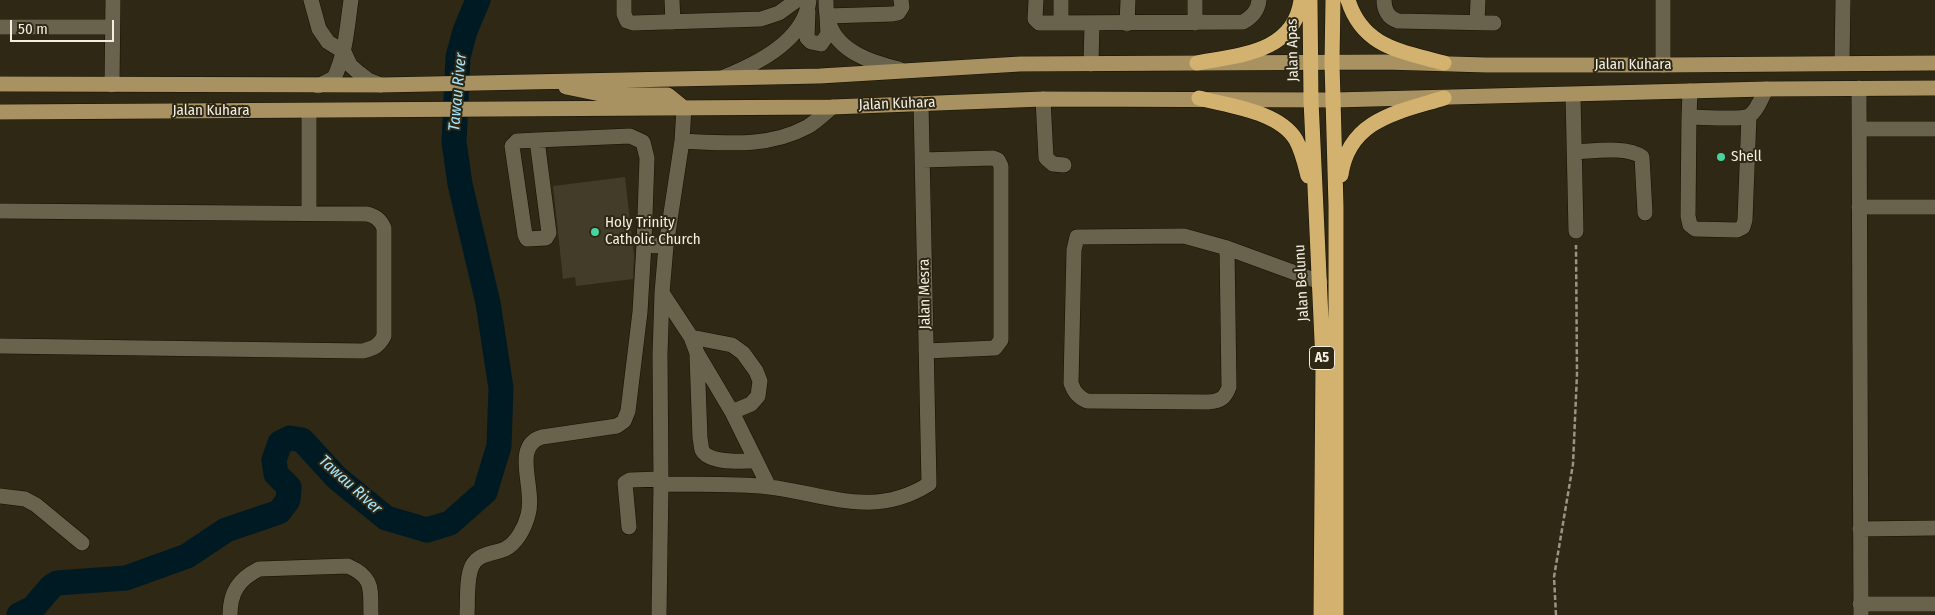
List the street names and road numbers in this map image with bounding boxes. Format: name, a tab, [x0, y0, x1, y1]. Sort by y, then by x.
street label: Jalan Apas	[1283, 18, 1303, 82]
street label: Jalan Kuhara	[1595, 56, 1671, 74]
street label: Jalan Kuhara	[858, 94, 936, 114]
street label: Jalan Kuhara	[173, 102, 249, 120]
street label: Jalan Belunu	[1291, 244, 1313, 322]
street label: Jalan Mesra	[915, 259, 935, 329]
road number: A5	[1310, 346, 1334, 369]

